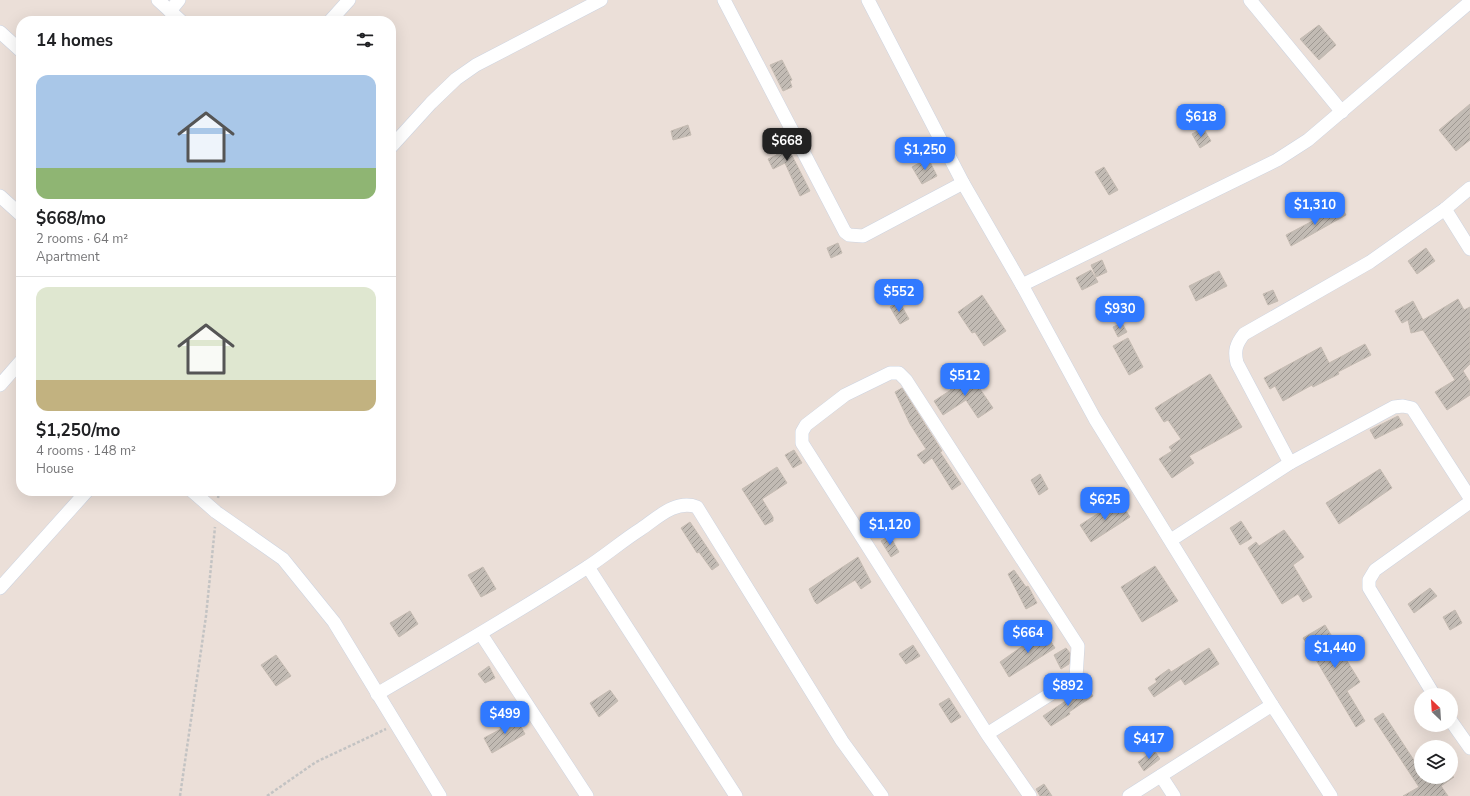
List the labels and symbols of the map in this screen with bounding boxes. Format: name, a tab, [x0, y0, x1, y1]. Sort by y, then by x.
pin: $618	[1177, 104, 1225, 138]
pin: $668	[763, 128, 811, 162]
pin: $1,250	[892, 137, 958, 171]
pin: $1,310	[1282, 192, 1348, 226]
pin: $552	[875, 279, 923, 313]
pin: $930	[1096, 296, 1144, 330]
pin: $512	[941, 363, 989, 397]
pin: $625	[1081, 487, 1129, 521]
pin: $1,120	[857, 512, 923, 546]
pin: $664	[1004, 620, 1052, 654]
pin: $1,440	[1302, 635, 1368, 669]
pin: $892	[1044, 673, 1092, 707]
north arrow	[1414, 688, 1458, 732]
pin: $499	[481, 701, 529, 735]
pin: $417	[1125, 726, 1173, 760]

